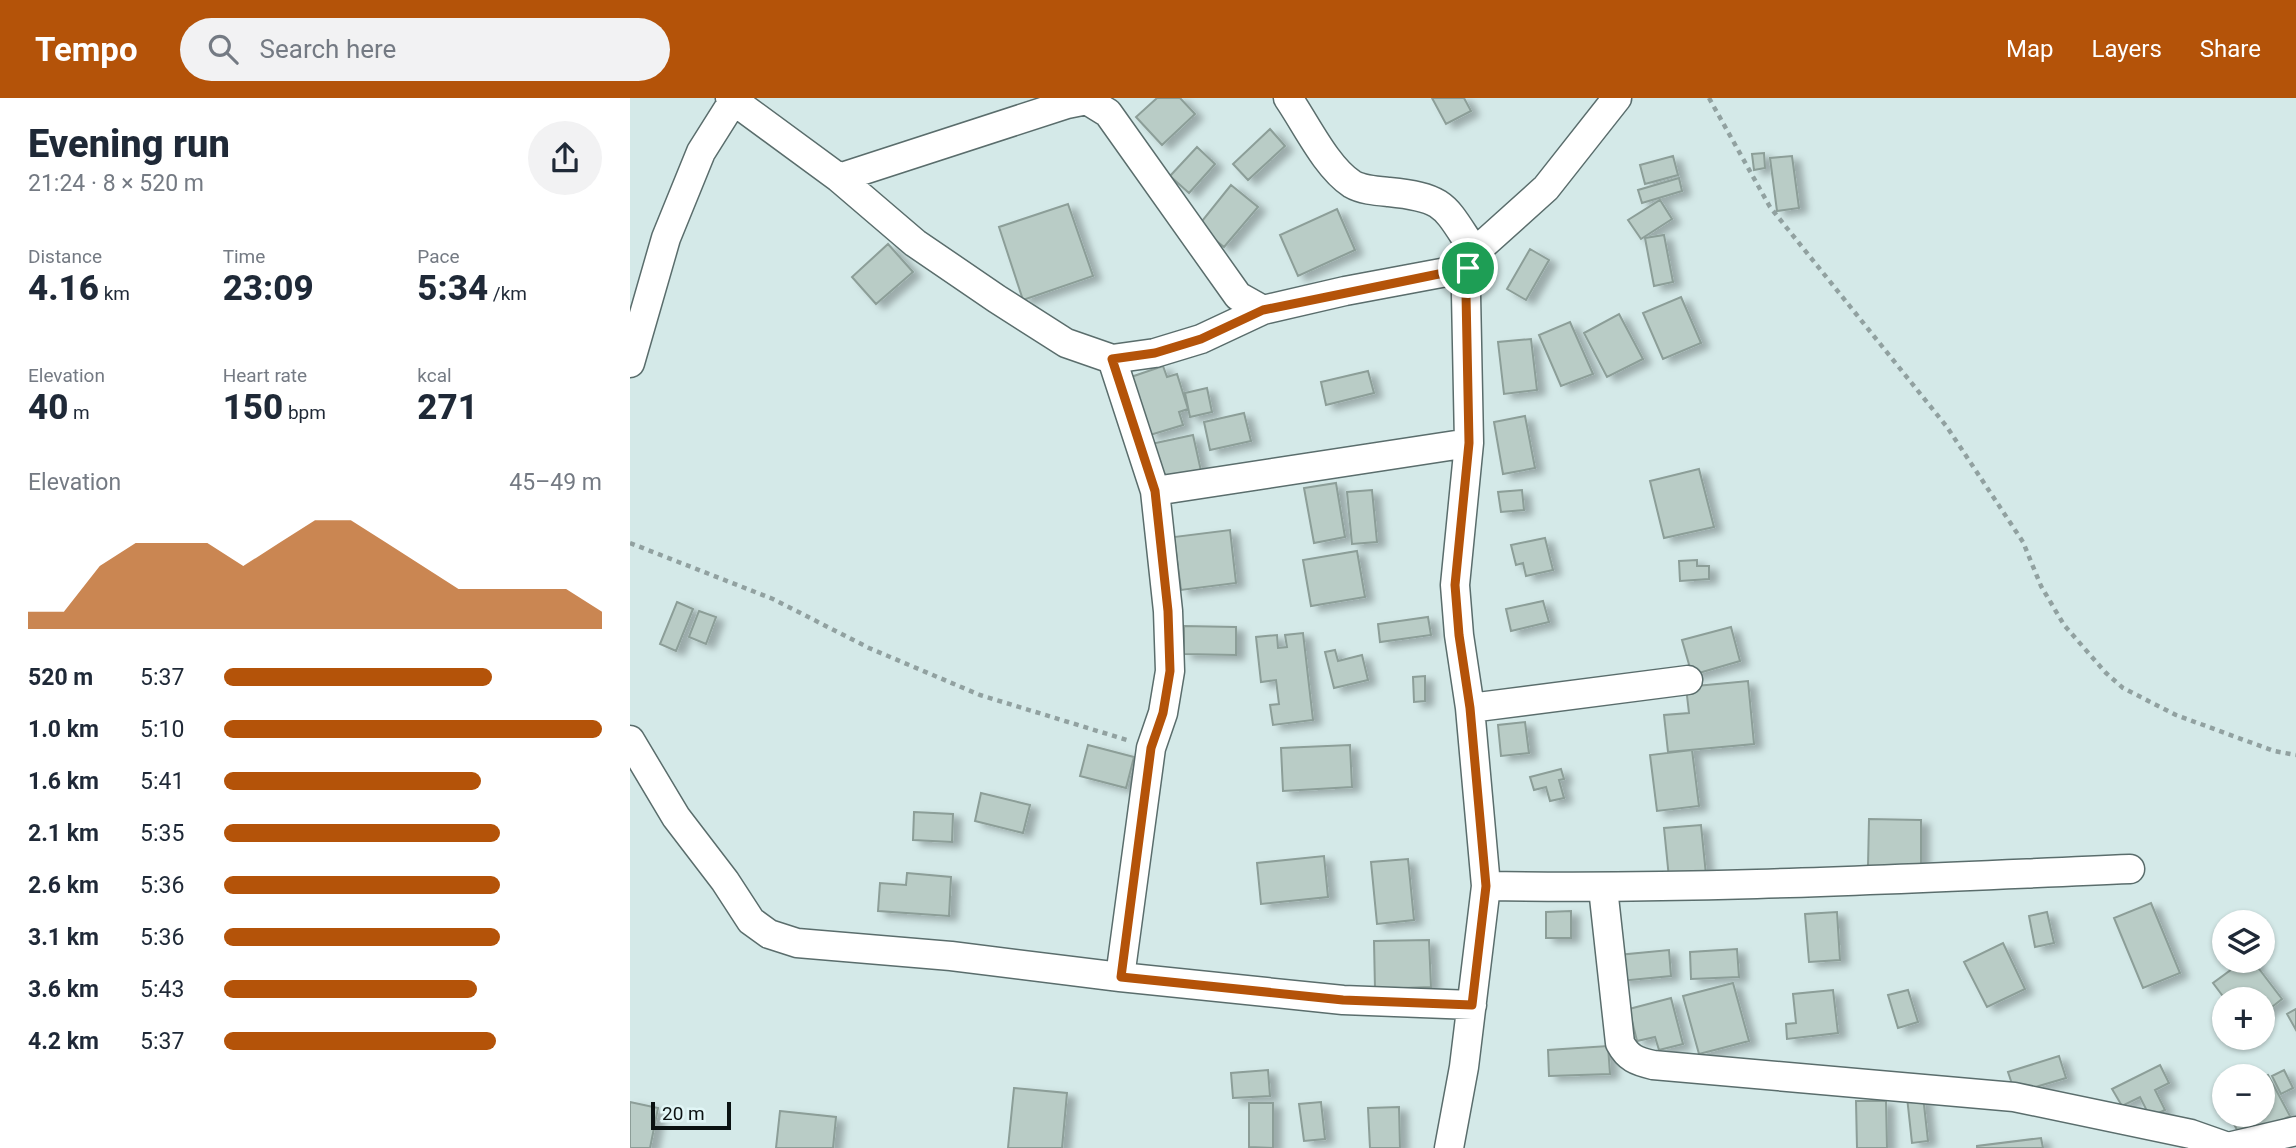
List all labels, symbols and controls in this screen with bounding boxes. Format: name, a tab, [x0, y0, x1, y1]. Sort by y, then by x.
search box	[180, 18, 670, 81]
text: Tempo	[35, 30, 138, 69]
icon: search	[204, 30, 242, 68]
text: Search here	[260, 34, 396, 64]
text: Map	[2006, 35, 2054, 63]
text: Layers	[2092, 35, 2162, 63]
text: Share	[2200, 35, 2261, 63]
button: share	[528, 121, 602, 195]
text: Evening run	[28, 122, 230, 166]
text: 21:24 · 8 × 520 m	[28, 170, 204, 197]
pin	[1438, 238, 1498, 298]
text: Distance	[28, 245, 102, 268]
text: Time	[223, 245, 265, 268]
text: Pace	[417, 245, 460, 268]
icon: arrive	[1449, 249, 1487, 287]
text: 4.16	[28, 268, 99, 309]
text: 23:09	[223, 268, 314, 309]
text: 5:34	[417, 268, 488, 309]
text: km	[99, 282, 130, 305]
text: /km	[488, 282, 527, 305]
text: Elevation	[28, 364, 105, 387]
text: Heart rate	[223, 364, 307, 387]
text: kcal	[417, 364, 452, 387]
text: 40	[28, 387, 68, 428]
text: 150	[223, 387, 283, 428]
text: 271	[417, 387, 478, 428]
text: m	[68, 401, 90, 424]
text: bpm	[283, 401, 326, 424]
text: Elevation	[28, 469, 121, 496]
text: 45–49 m	[509, 469, 602, 496]
text: 520 m	[28, 664, 93, 691]
text: 5:37	[140, 664, 184, 691]
text: 1.0 km	[28, 716, 99, 743]
text: 5:10	[140, 716, 184, 743]
text: 1.6 km	[28, 768, 99, 795]
text: 5:41	[140, 768, 184, 795]
text: 2.1 km	[28, 820, 99, 847]
text: 5:35	[140, 820, 184, 847]
text: 2.6 km	[28, 872, 99, 899]
text: 5:36	[140, 872, 184, 899]
map controls	[2212, 910, 2275, 1127]
button: layers	[2212, 910, 2275, 973]
text: 3.1 km	[28, 924, 99, 951]
text: 5:36	[140, 924, 184, 951]
text: 3.6 km	[28, 976, 99, 1003]
text: 5:43	[140, 976, 184, 1003]
button: +	[2212, 987, 2275, 1050]
text: 4.2 km	[28, 1028, 99, 1055]
text: 5:37	[140, 1028, 184, 1055]
button: −	[2212, 1064, 2275, 1127]
scale bar	[651, 1099, 732, 1131]
text: 20 m	[662, 1102, 705, 1125]

